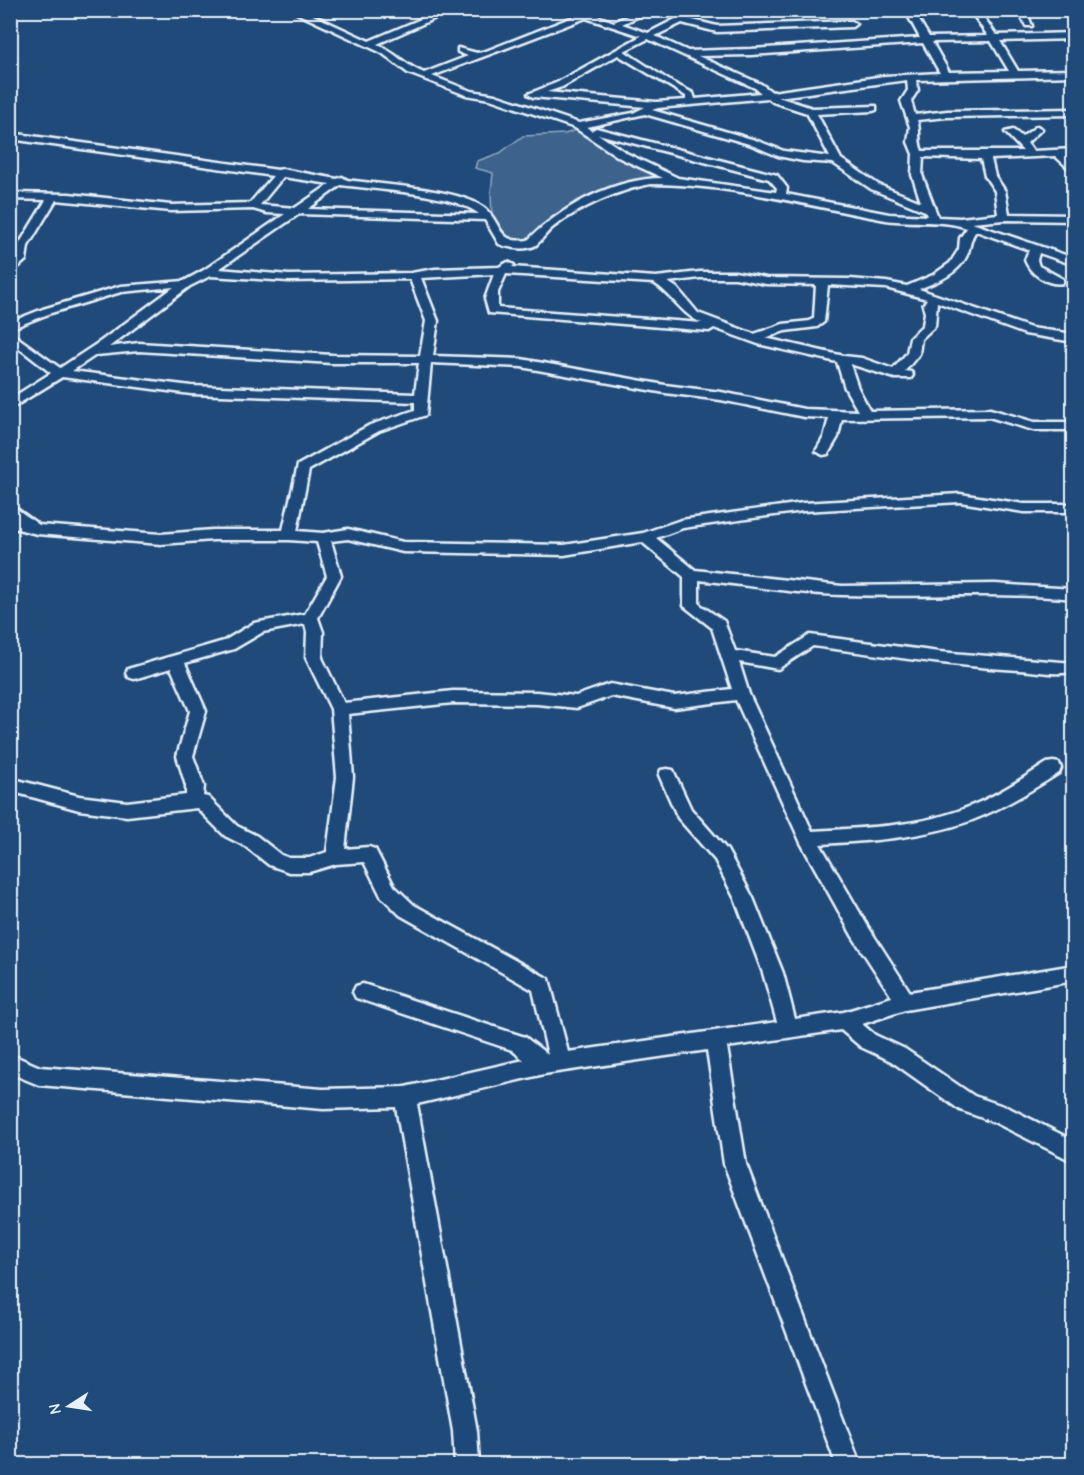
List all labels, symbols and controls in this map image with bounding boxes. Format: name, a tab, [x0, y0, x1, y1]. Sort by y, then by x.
north arrow	[39, 1376, 99, 1436]
text: N	[45, 1402, 65, 1416]

